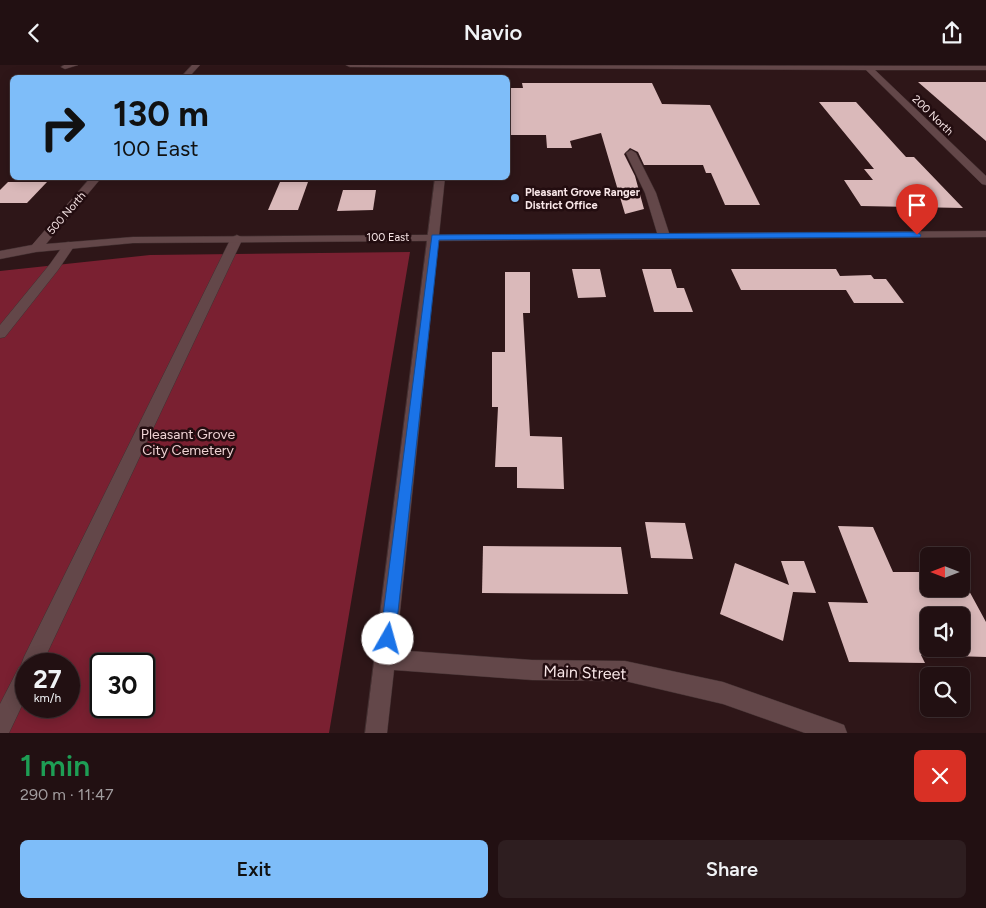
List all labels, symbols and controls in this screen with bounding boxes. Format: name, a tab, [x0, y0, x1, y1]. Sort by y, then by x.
icon: back	[20, 19, 48, 47]
text: Navio	[464, 19, 522, 46]
icon: share	[938, 19, 966, 47]
text: 130 m	[113, 93, 209, 135]
street label: 200 North	[909, 93, 956, 138]
icon: right	[30, 95, 95, 160]
text: 100 East	[113, 135, 199, 162]
pin	[896, 184, 938, 235]
place label: Pleasant Grove Ranger District Office	[525, 186, 641, 212]
street label: 500 North	[44, 189, 88, 237]
icon: arrive	[903, 191, 931, 219]
marker: Pleasant Grove Ranger District Office	[509, 192, 521, 204]
street label: 100 East	[367, 231, 409, 244]
park label: Pleasant Grove City Cemetery	[141, 426, 235, 459]
north arrow	[920, 547, 970, 597]
map controls	[920, 547, 970, 717]
button: sound	[920, 607, 970, 657]
position arrow	[361, 612, 413, 664]
speed limit sign: 30	[90, 653, 155, 718]
street label: Main Street	[543, 662, 627, 683]
text: 27	[33, 664, 62, 694]
button: search	[920, 667, 970, 717]
text: km/h	[34, 691, 61, 705]
text: 1 min	[20, 747, 90, 784]
button: close	[914, 750, 966, 802]
text: 290 m · 11:47	[20, 785, 114, 804]
button: Exit	[20, 840, 488, 898]
button: Share	[498, 840, 966, 898]

